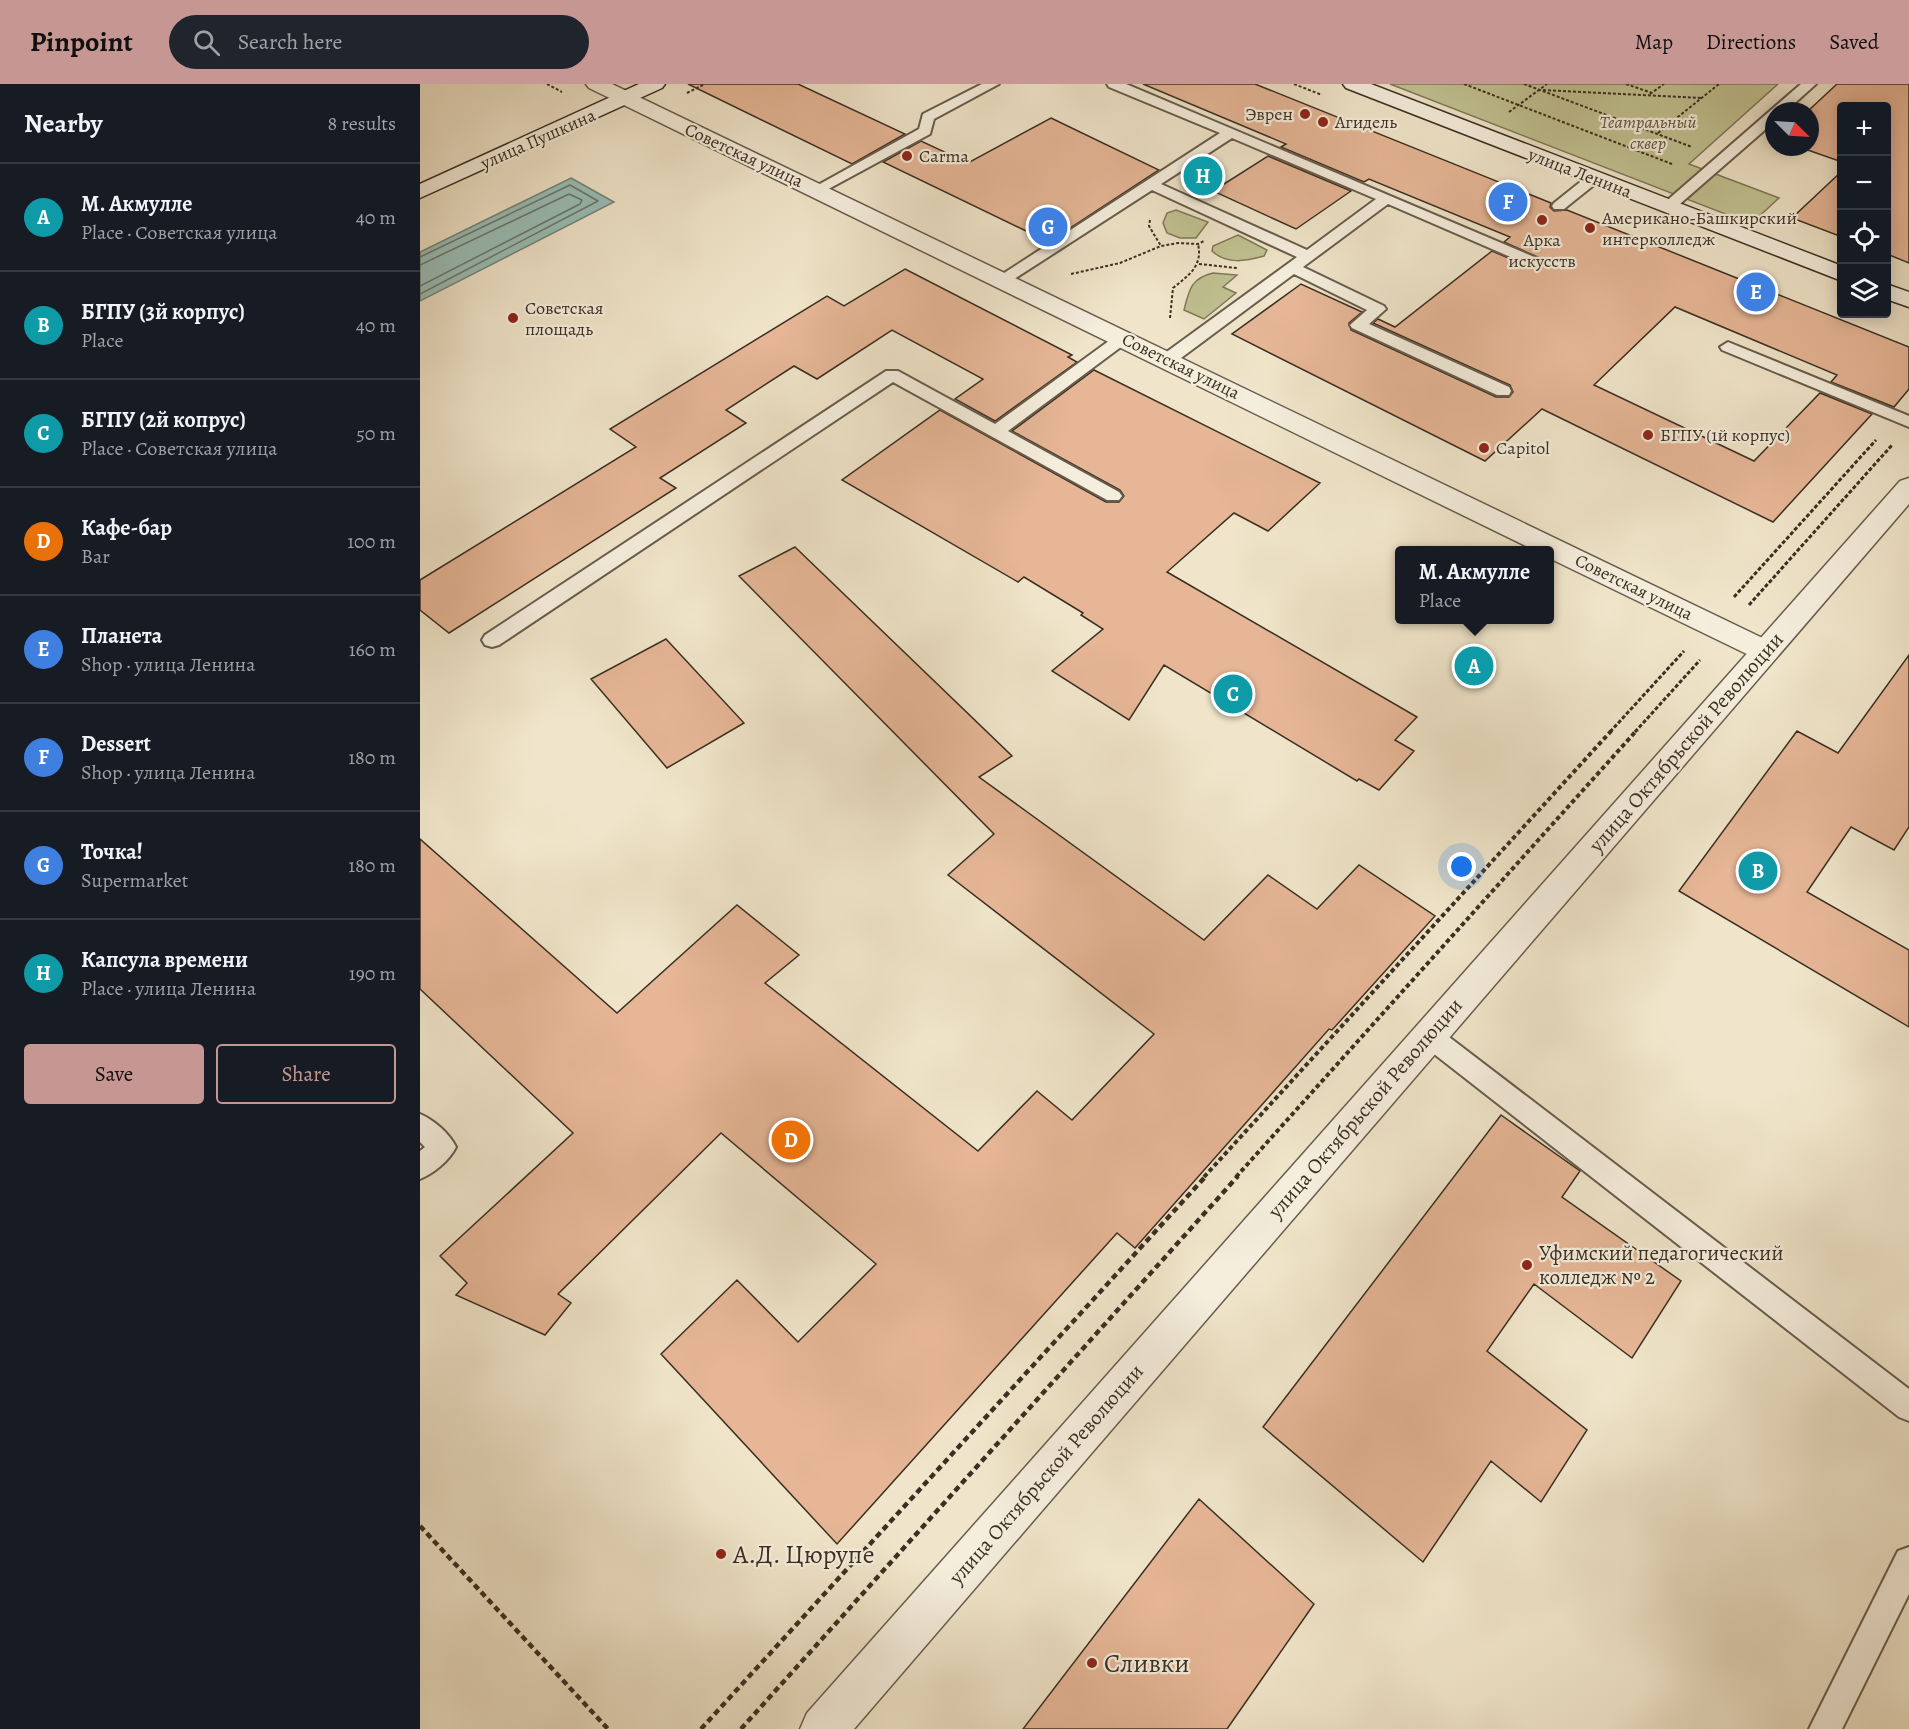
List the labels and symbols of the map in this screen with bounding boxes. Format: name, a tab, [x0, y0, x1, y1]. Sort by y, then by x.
place label: Эврен	[1245, 102, 1293, 126]
north arrow	[1765, 102, 1819, 156]
street label: улица Пушкина	[476, 103, 600, 175]
marker: Эврен	[1298, 107, 1312, 121]
place label: Агидель	[1334, 110, 1397, 134]
park label: Театральный сквер	[1600, 110, 1696, 155]
marker: Агидель	[1316, 115, 1330, 129]
street label: Советская улица	[681, 117, 808, 193]
street label: улица Ленина	[1524, 142, 1636, 204]
place label: Carma	[919, 144, 970, 168]
marker: Carma	[900, 149, 914, 163]
pin: H	[1184, 154, 1222, 199]
pin: F	[1488, 180, 1528, 224]
pin: G	[1028, 204, 1068, 250]
place label: Американо-Башкирский интерколледж	[1601, 206, 1797, 251]
marker: Арка искусств	[1535, 213, 1549, 227]
marker: Американо-Башкирский интерколледж	[1583, 221, 1597, 235]
place label: Арка искусств	[1508, 228, 1576, 273]
pin: E	[1736, 270, 1776, 314]
place label: Советская площадь	[525, 296, 604, 341]
marker: Советская площадь	[506, 311, 520, 325]
street label: Советская улица	[1118, 327, 1244, 405]
place label: БГПУ (1й корпус)	[1660, 423, 1790, 447]
marker: БГПУ (1й корпус)	[1641, 428, 1655, 442]
place label: Capitol	[1496, 436, 1550, 460]
marker: Capitol	[1477, 441, 1491, 455]
street label: Советская улица	[1571, 548, 1697, 626]
street label: улица Октябрьской Революции	[1582, 626, 1790, 859]
pin: A	[1454, 644, 1494, 688]
pin: C	[1214, 672, 1252, 716]
pin: B	[1738, 848, 1778, 894]
your location	[1447, 852, 1476, 881]
street label: улица Октябрьской Революции	[1261, 992, 1469, 1225]
pin: D	[772, 1118, 811, 1162]
place label: Уфимский педагогический колледж № 2	[1539, 1239, 1784, 1291]
marker: Уфимский педагогический колледж № 2	[1520, 1258, 1534, 1272]
street label: улица Октябрьской Революции	[942, 1358, 1150, 1591]
place label: А.Д. Цюрупе	[732, 1537, 875, 1572]
marker: А.Д. Цюрупе	[714, 1547, 728, 1561]
place label: Сливки	[1104, 1646, 1190, 1681]
marker: Сливки	[1085, 1656, 1099, 1670]

